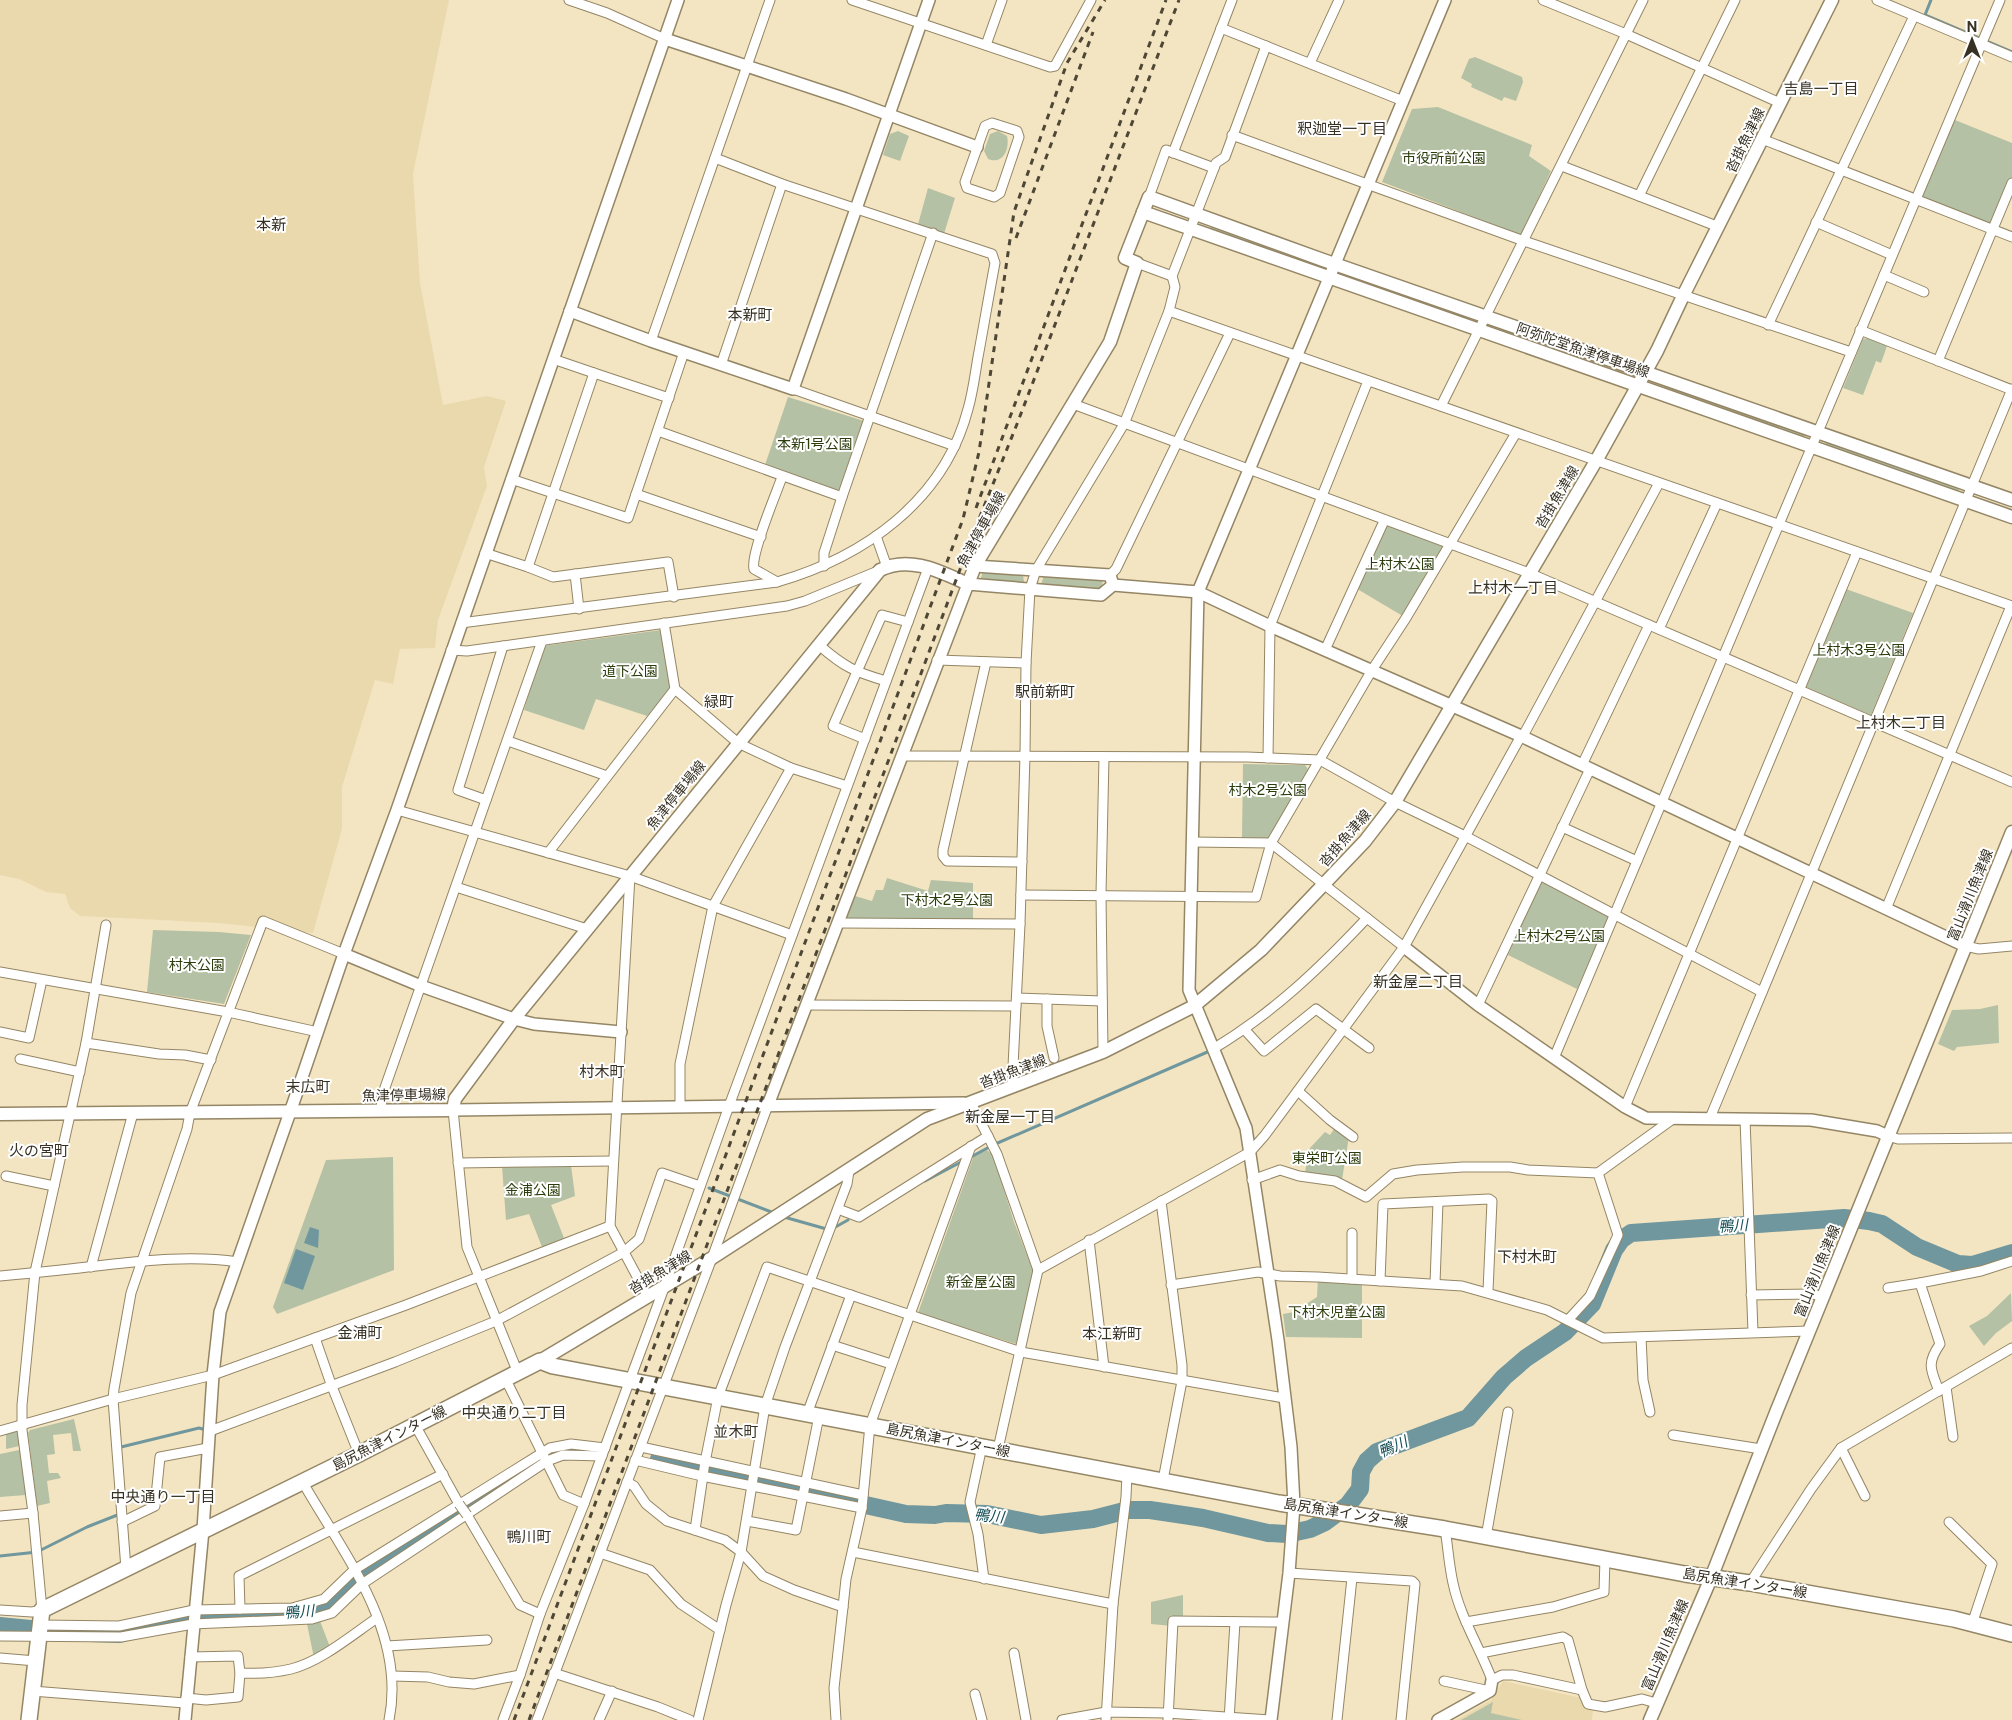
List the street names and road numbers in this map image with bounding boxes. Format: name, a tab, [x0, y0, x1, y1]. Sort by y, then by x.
street label: 沓掛魚津線	[1722, 105, 1768, 175]
street label: 阿弥陀堂魚津停車場線	[1514, 320, 1652, 380]
street label: 沓掛魚津線	[1532, 463, 1582, 531]
street label: 魚津停車場線	[954, 488, 1008, 570]
street label: 魚津停車場線	[643, 757, 709, 833]
street label: 沓掛魚津線	[1316, 806, 1374, 870]
street label: 富山滑川魚津線	[1944, 847, 1996, 943]
street label: 沓掛魚津線	[977, 1051, 1049, 1091]
street label: 魚津停車場線	[362, 1086, 446, 1104]
street label: 富山滑川魚津線	[1791, 1223, 1843, 1319]
street label: 沓掛魚津線	[626, 1247, 694, 1297]
street label: 島尻魚津インター線	[329, 1402, 449, 1474]
street label: 島尻魚津インター線	[885, 1420, 1011, 1460]
street label: 島尻魚津インター線	[1283, 1495, 1409, 1531]
street label: 島尻魚津インター線	[1682, 1565, 1808, 1601]
street label: 富山滑川魚津線	[1638, 1597, 1692, 1693]

